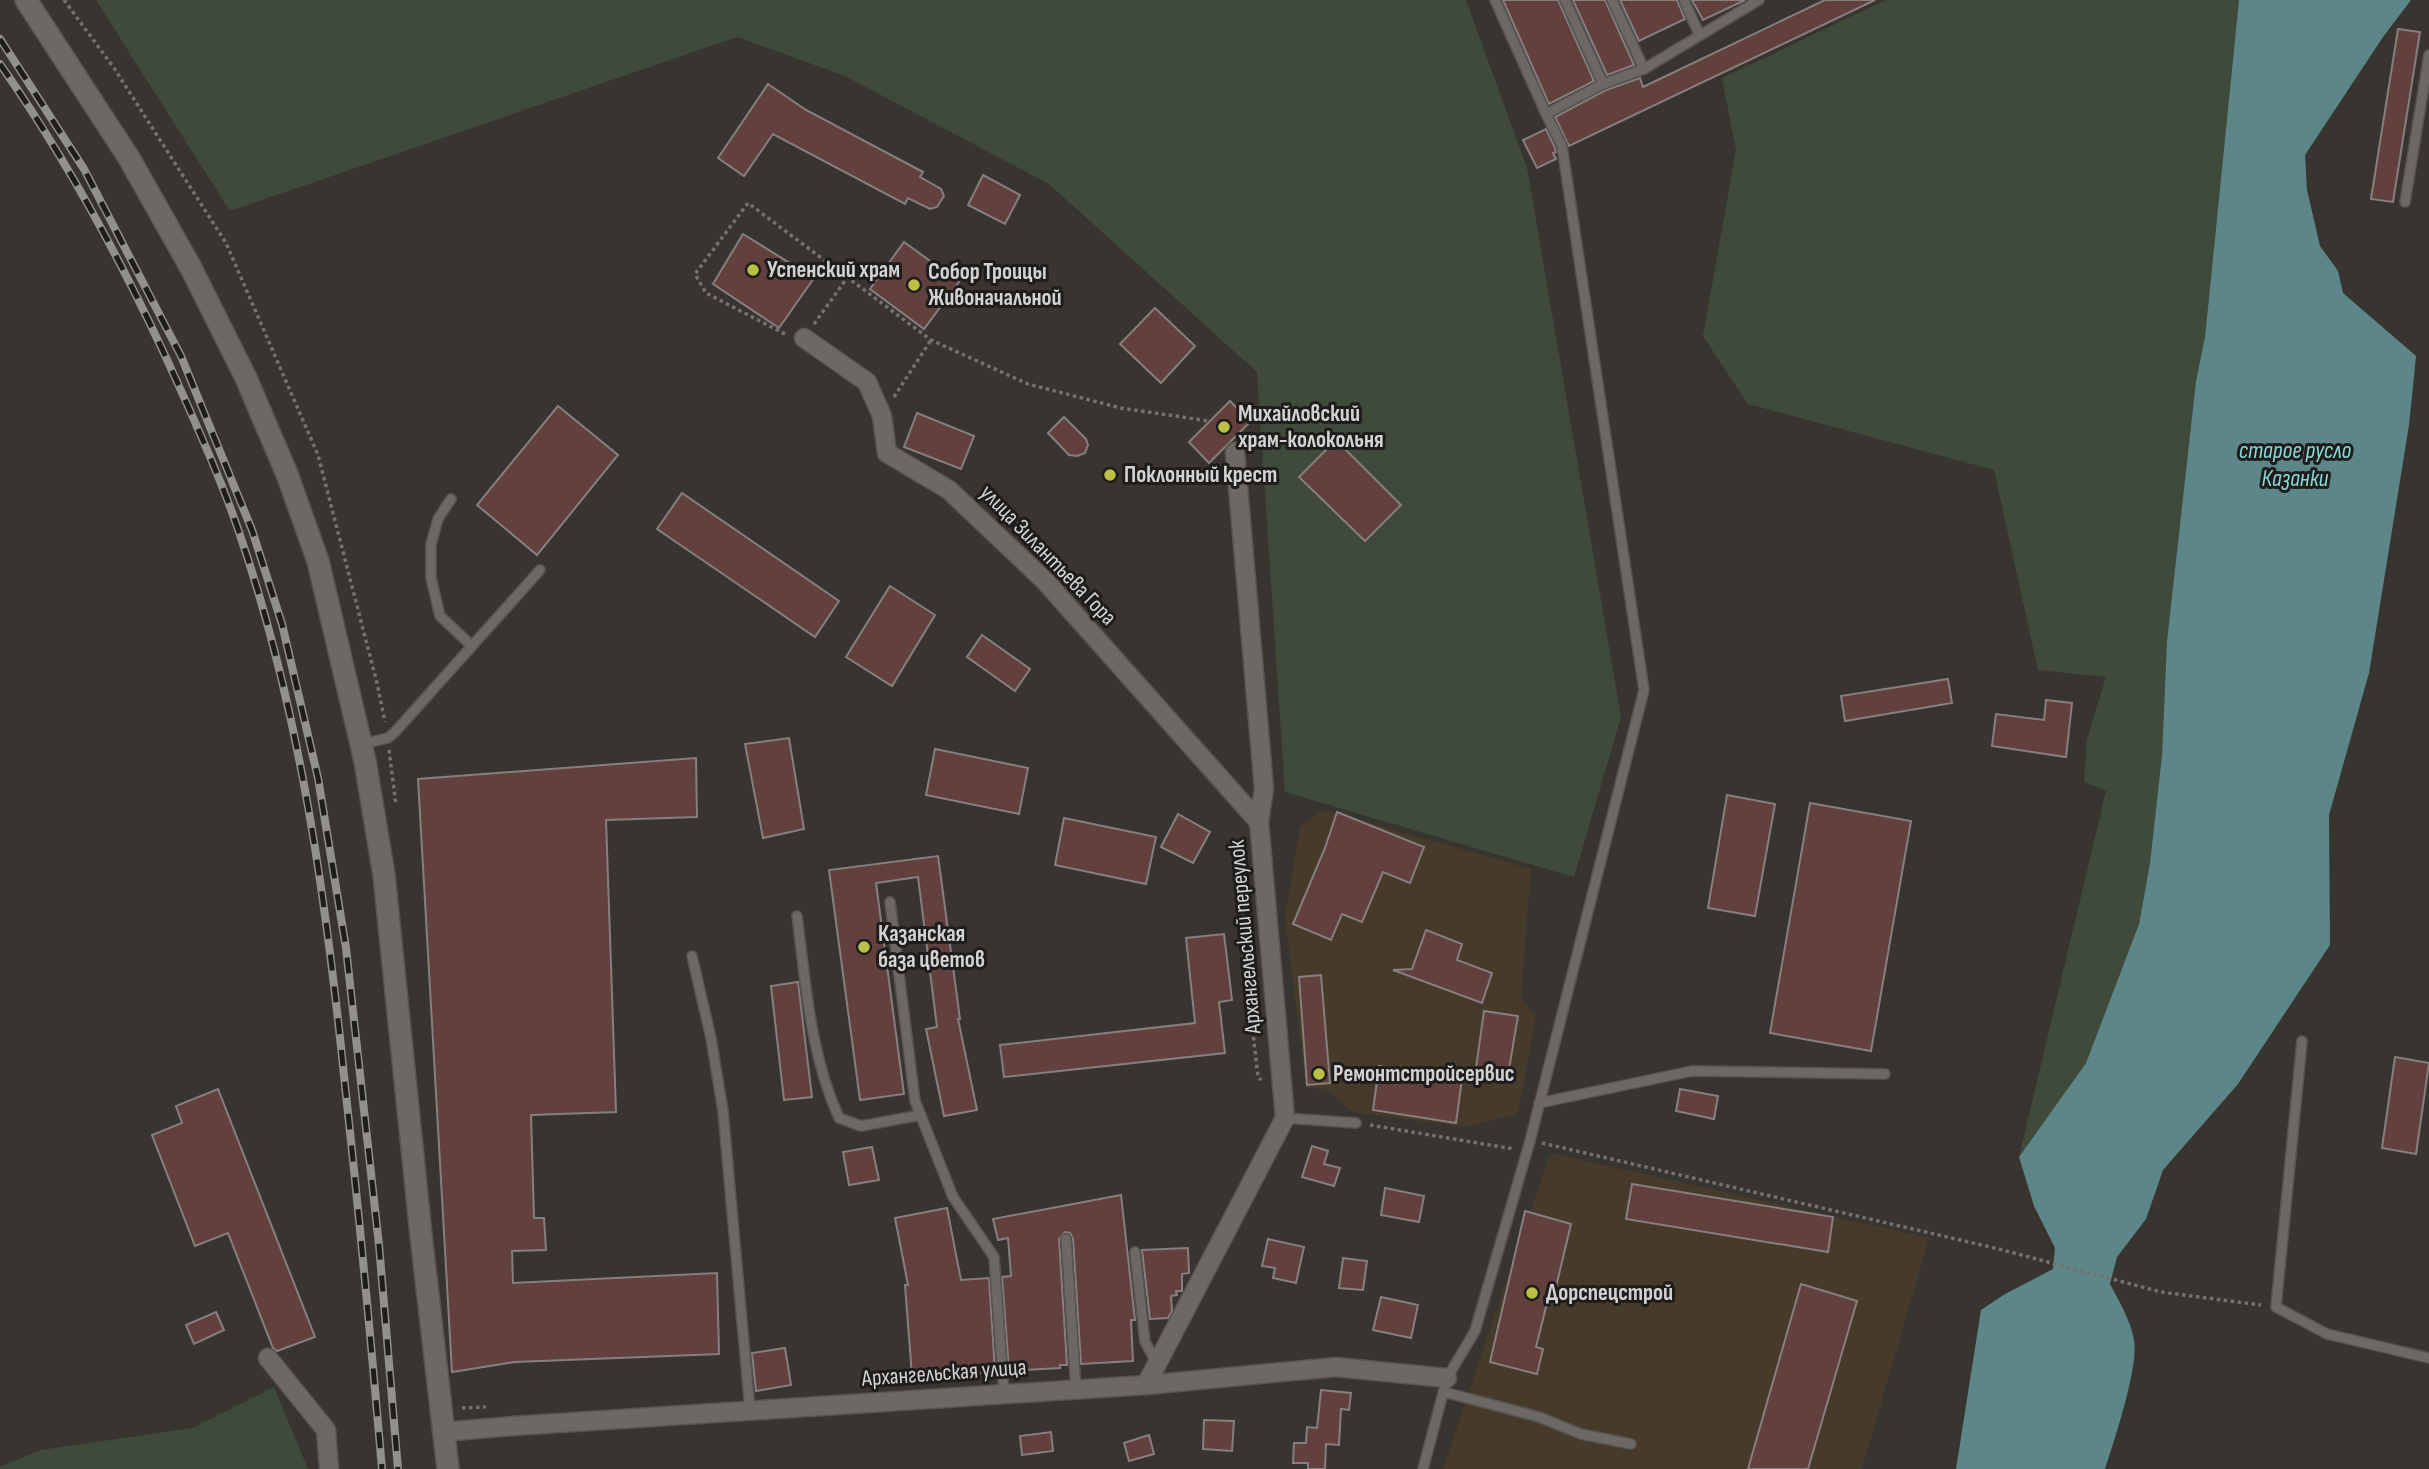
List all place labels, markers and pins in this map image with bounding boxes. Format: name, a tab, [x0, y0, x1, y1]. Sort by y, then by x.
place label: Успенский храм	[767, 256, 900, 284]
place label: Собор Троицы Живоначальной	[928, 258, 1062, 312]
marker: Успенский храм	[745, 262, 761, 278]
marker: Собор Троицы Живоначальной	[906, 277, 922, 293]
place label: Михайловский храм-колокольня	[1238, 400, 1384, 454]
marker: Михайловский храм-колокольня	[1216, 419, 1232, 435]
place label: Поклонный крест	[1124, 461, 1277, 489]
marker: Поклонный крест	[1102, 467, 1118, 483]
place label: Казанская база цветов	[878, 920, 985, 974]
marker: Казанская база цветов	[856, 939, 872, 955]
place label: Ремонтстройсервис	[1333, 1060, 1514, 1088]
marker: Ремонтстройсервис	[1311, 1066, 1327, 1082]
place label: Дорспецстрой	[1546, 1279, 1673, 1307]
marker: Дорспецстрой	[1524, 1285, 1540, 1301]

